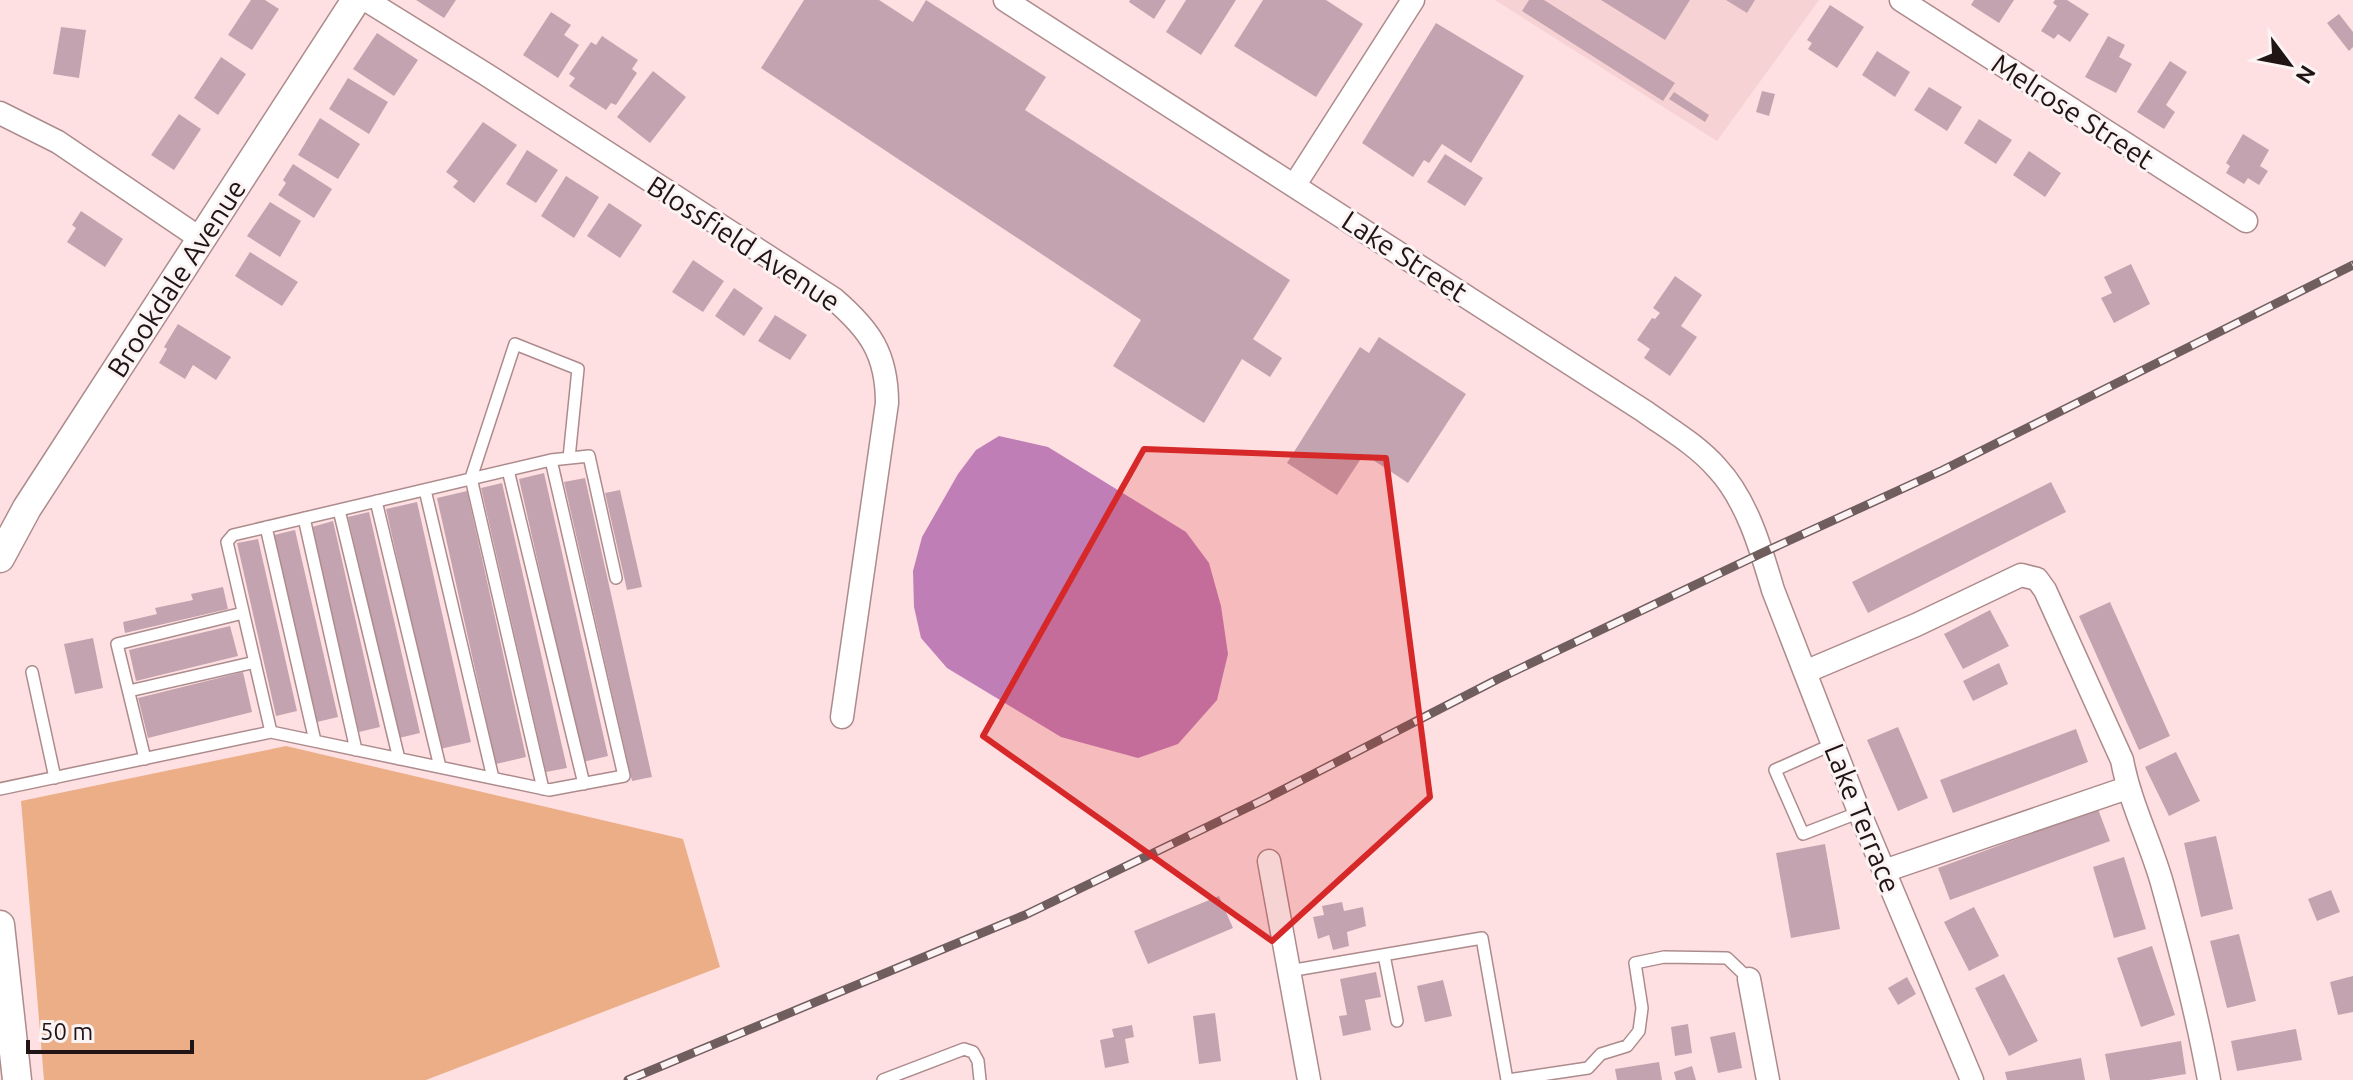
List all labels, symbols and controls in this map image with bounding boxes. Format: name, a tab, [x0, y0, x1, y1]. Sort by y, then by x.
north arrow	[2249, 24, 2329, 104]
street label: Melrose Street	[1986, 47, 2160, 175]
text: N	[2291, 61, 2321, 88]
street label: Blossfield Avenue	[642, 169, 846, 317]
street label: Brookdale Avenue	[101, 173, 251, 383]
street label: Lake Street	[1337, 204, 1473, 308]
street label: Lake Terrace	[1819, 739, 1907, 897]
scale bar	[28, 1004, 192, 1054]
text: 50 m	[40, 1018, 93, 1045]

